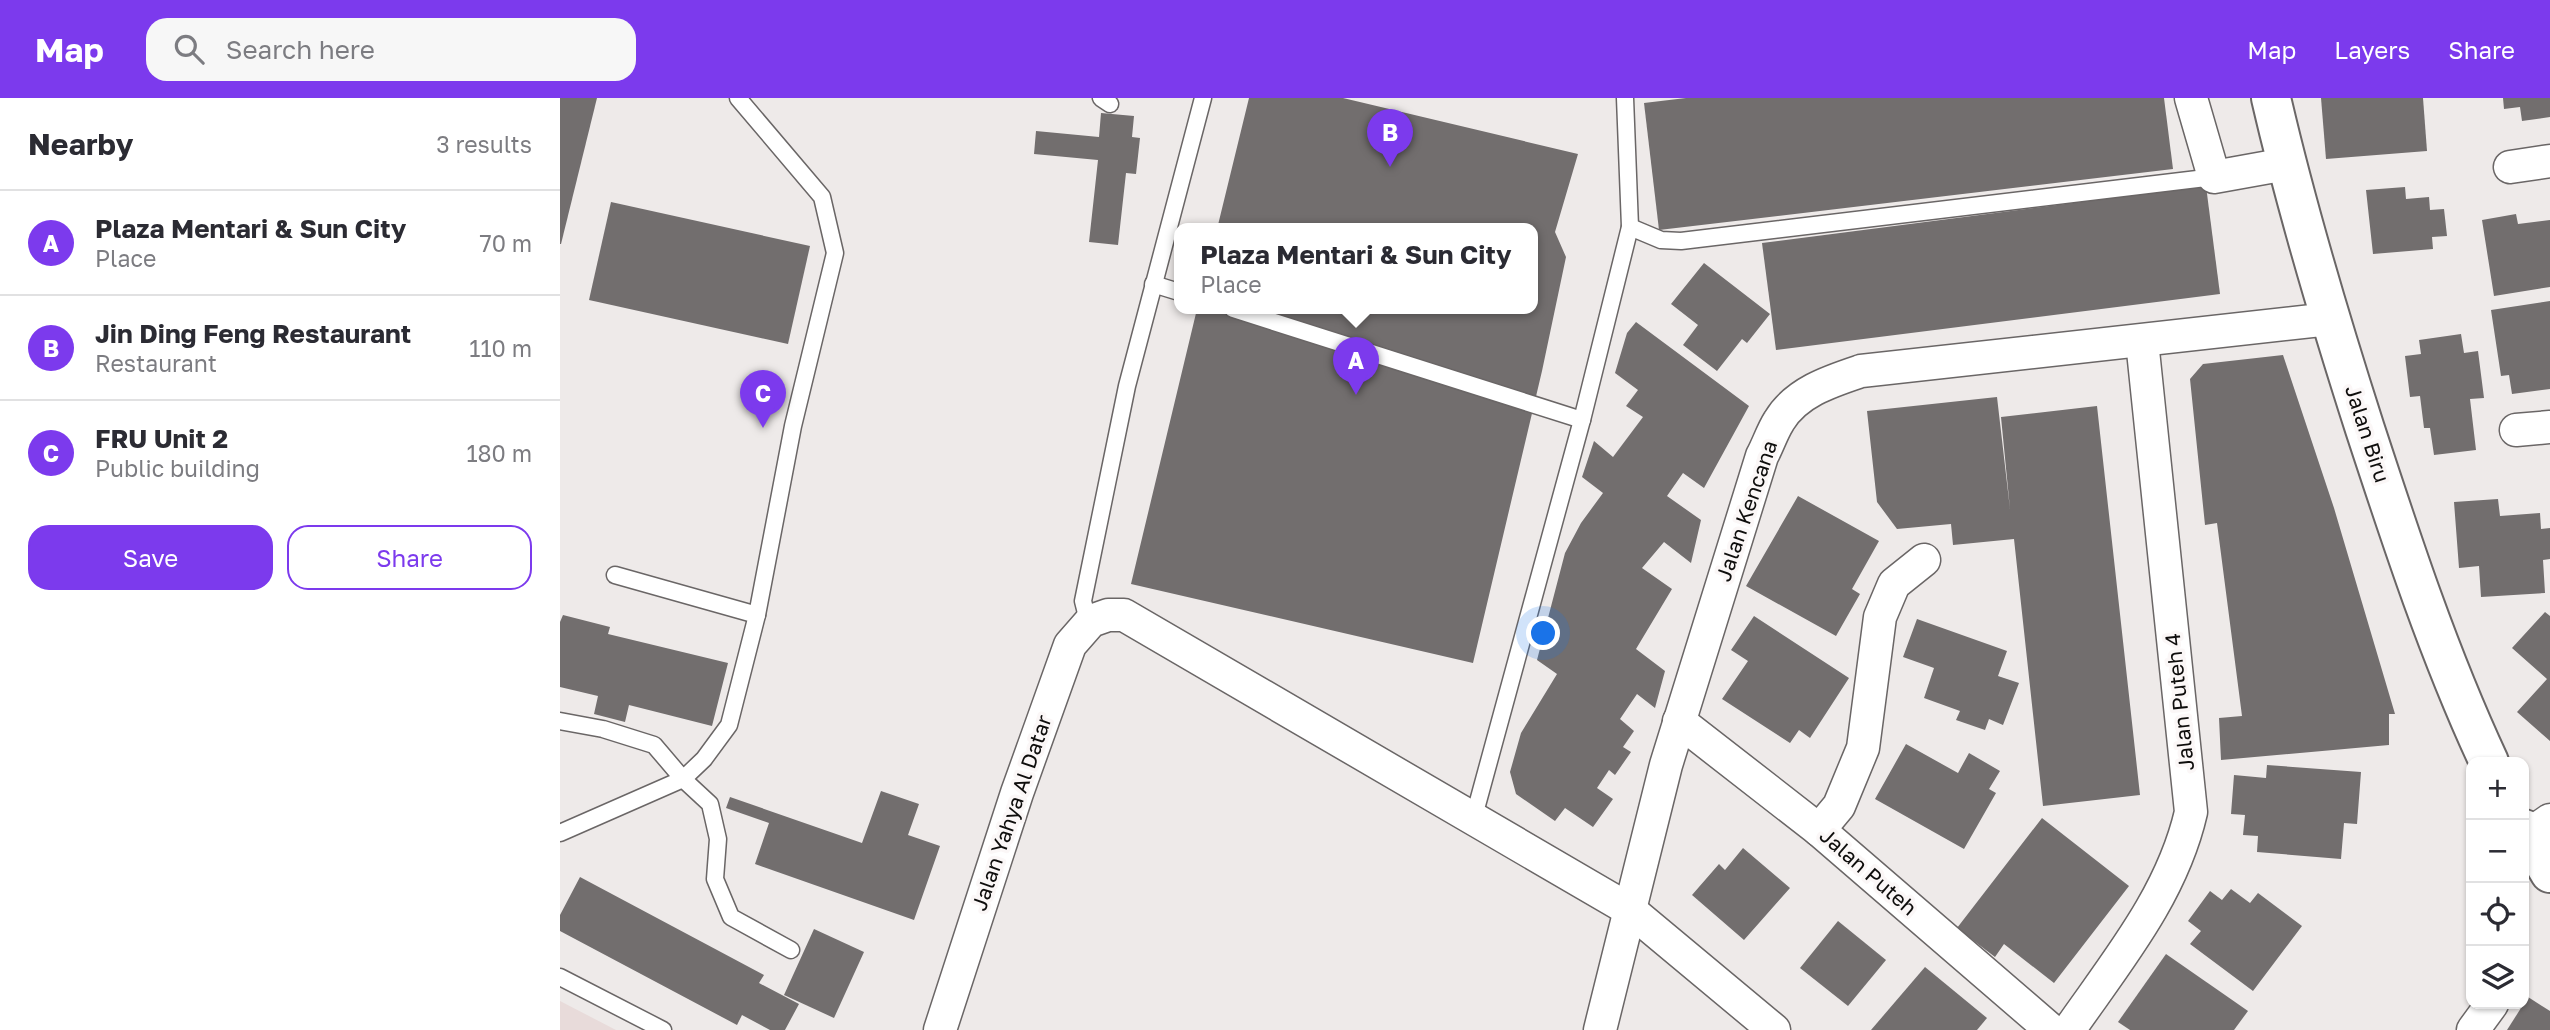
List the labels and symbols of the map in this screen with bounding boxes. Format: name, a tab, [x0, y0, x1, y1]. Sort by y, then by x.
pin: B	[1367, 109, 1413, 167]
pin: A	[1333, 337, 1379, 395]
pin: C	[740, 370, 786, 428]
street label: Jalan Biru	[2340, 382, 2396, 486]
street label: Jalan Kencana	[1710, 437, 1782, 585]
your location	[1526, 616, 1560, 650]
street label: Jalan Puteh 4	[2159, 632, 2199, 772]
street label: Jalan Yahya Al Datar	[965, 711, 1057, 914]
street label: Jalan Puteh	[1815, 822, 1923, 920]

